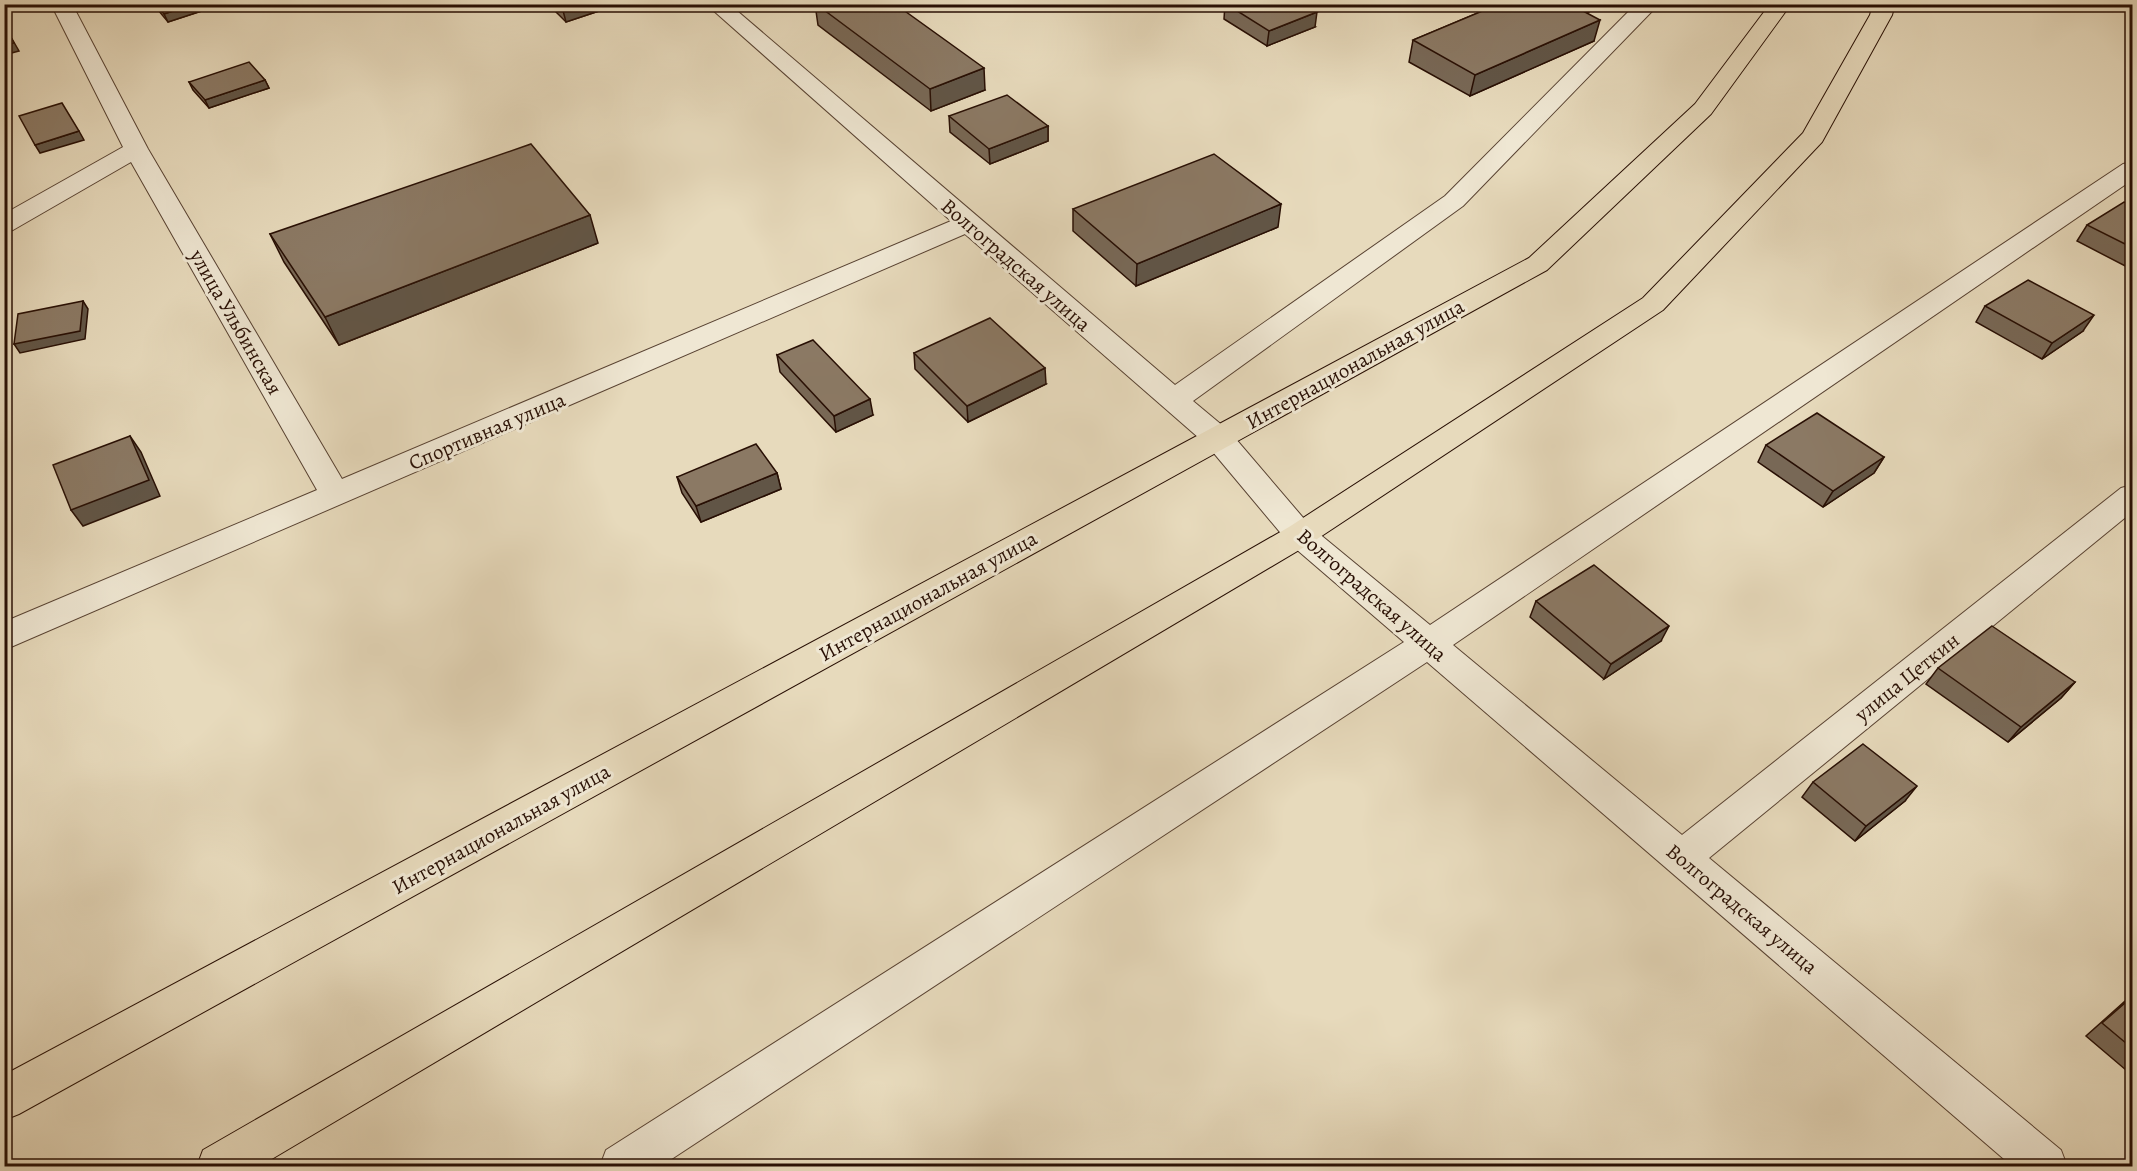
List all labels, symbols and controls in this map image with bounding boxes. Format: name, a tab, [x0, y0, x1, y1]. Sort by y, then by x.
street label: Волгоградская улица	[935, 192, 1097, 338]
street label: улица Ульбинская	[183, 243, 289, 400]
street label: Интернациональная улица	[1241, 292, 1469, 436]
street label: Спортивная улица	[404, 385, 570, 477]
street label: Волгоградская улица	[1291, 522, 1453, 668]
street label: Интернациональная улица	[814, 524, 1042, 668]
street label: улица Цеткин	[1848, 626, 1965, 728]
street label: Интернациональная улица	[387, 757, 615, 901]
street label: Волгоградская улица	[1660, 837, 1824, 981]

